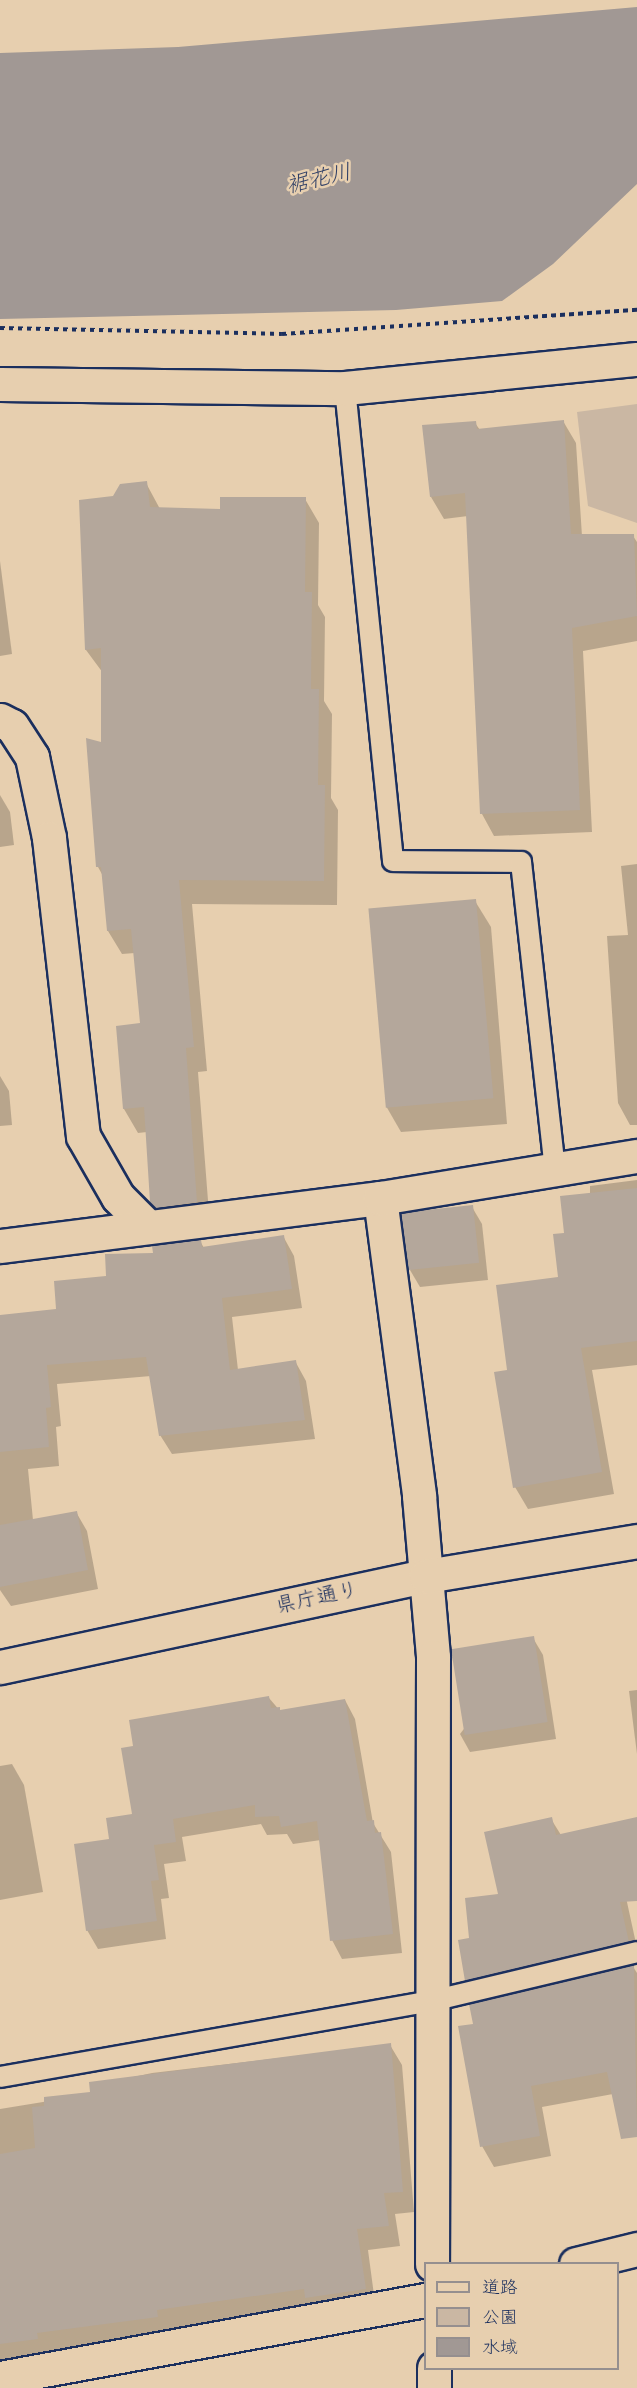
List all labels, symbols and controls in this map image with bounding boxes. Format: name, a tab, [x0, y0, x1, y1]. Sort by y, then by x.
water label: 裾花川	[284, 160, 354, 200]
street label: 県庁通り	[273, 1578, 361, 1620]
legend	[424, 2262, 619, 2370]
text: 道路	[482, 2274, 518, 2303]
text: 公園	[482, 2304, 518, 2333]
text: 水域	[482, 2334, 518, 2363]

